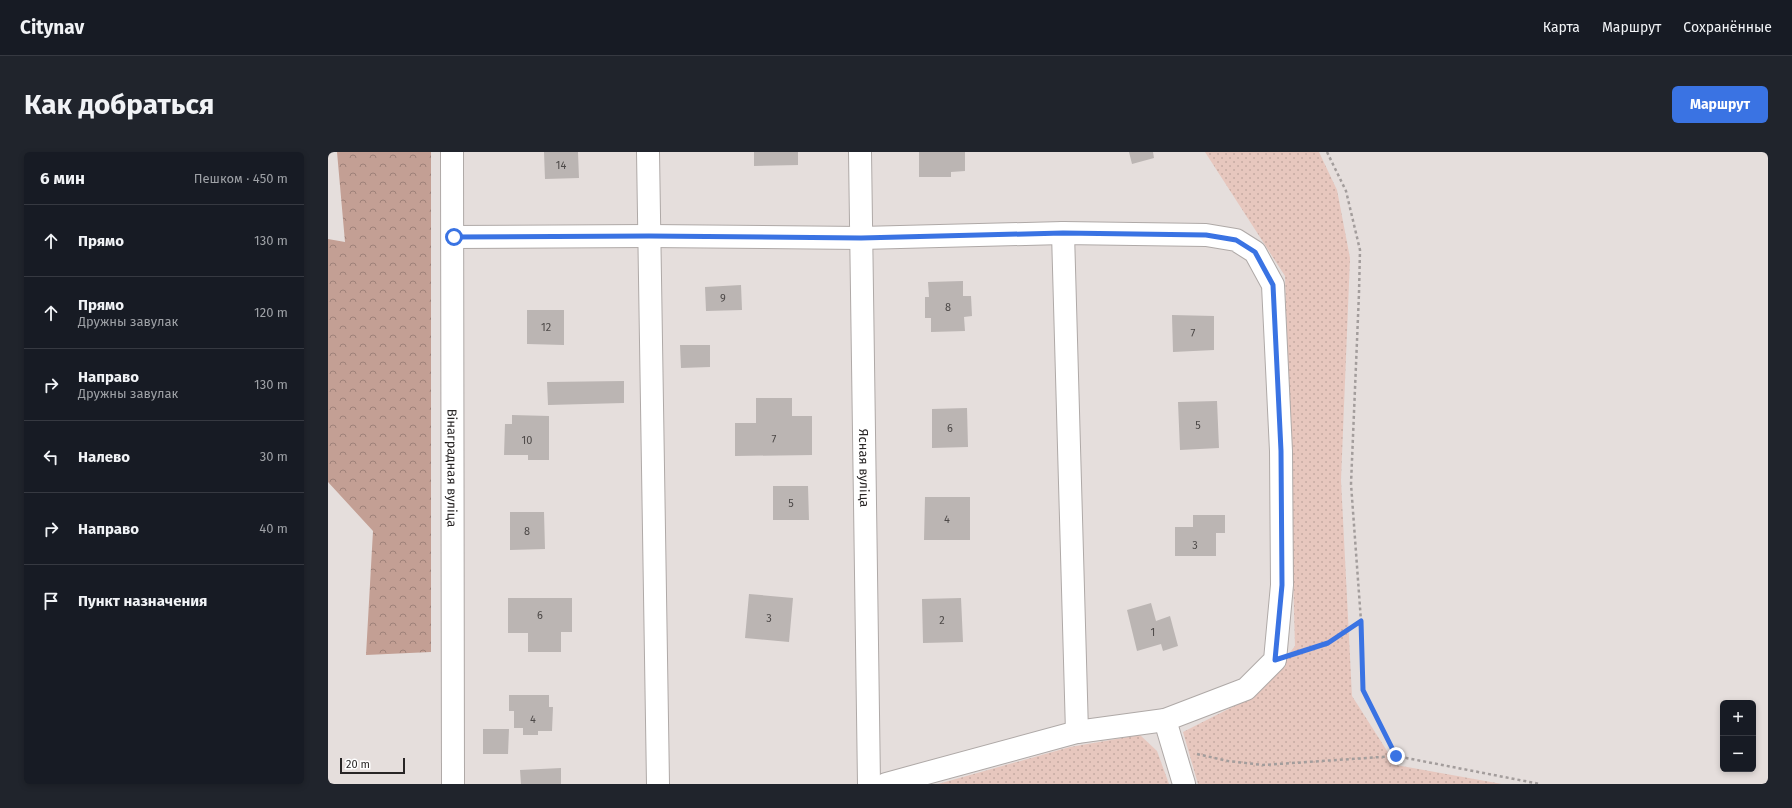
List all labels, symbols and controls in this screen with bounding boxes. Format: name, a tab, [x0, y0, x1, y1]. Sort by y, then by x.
text: Citynav	[20, 16, 84, 39]
text: Карта	[1543, 19, 1580, 36]
text: Маршрут	[1602, 19, 1661, 36]
text: Сохранённые	[1683, 19, 1772, 36]
button: Маршрут	[1672, 86, 1768, 123]
text: Как добраться	[24, 88, 214, 121]
house number: 14	[556, 159, 566, 172]
text: 6 мин	[40, 168, 85, 189]
text: Пешком · 450 m	[194, 171, 288, 186]
route start	[445, 228, 463, 246]
icon: ahead	[40, 230, 62, 252]
text: Прямо	[78, 232, 124, 250]
text: 130 m	[254, 233, 288, 248]
house number: 9	[720, 292, 726, 305]
text: Прямо	[78, 296, 124, 314]
house number: 8	[945, 301, 951, 314]
icon: ahead	[40, 302, 62, 324]
text: 120 m	[254, 305, 288, 320]
text: Дружны завулак	[78, 314, 178, 329]
house number: 12	[541, 321, 551, 334]
house number: 7	[1191, 327, 1196, 340]
text: Направо	[78, 368, 139, 386]
icon: right	[40, 374, 62, 396]
text: 130 m	[254, 377, 288, 392]
text: Дружны завулак	[78, 386, 178, 401]
street label: Вінаградная вуліца	[444, 409, 460, 527]
house number: 5	[1195, 419, 1201, 432]
house number: 6	[947, 422, 953, 435]
street label: Ясная вуліца	[856, 428, 872, 507]
house number: 7	[772, 433, 777, 446]
house number: 10	[522, 434, 532, 447]
icon: left	[40, 446, 62, 468]
text: Налево	[78, 448, 130, 466]
text: 30 m	[260, 449, 288, 464]
house number: 5	[788, 497, 794, 510]
house number: 4	[944, 513, 950, 526]
icon: right	[40, 518, 62, 540]
text: Направо	[78, 520, 139, 538]
text: 40 m	[259, 521, 288, 536]
house number: 8	[524, 525, 530, 538]
house number: 3	[1192, 539, 1198, 552]
icon: arrive	[40, 590, 62, 612]
text: Пункт назначения	[78, 592, 207, 610]
house number: 6	[537, 609, 543, 622]
house number: 3	[766, 612, 772, 625]
house number: 2	[939, 614, 945, 627]
house number: 1	[1151, 626, 1155, 639]
map controls	[1720, 700, 1756, 772]
button: +	[1720, 700, 1756, 736]
house number: 4	[530, 713, 536, 726]
button: −	[1720, 736, 1756, 772]
route end	[1387, 747, 1405, 765]
scale bar	[340, 756, 405, 775]
text: 20 m	[346, 758, 370, 771]

